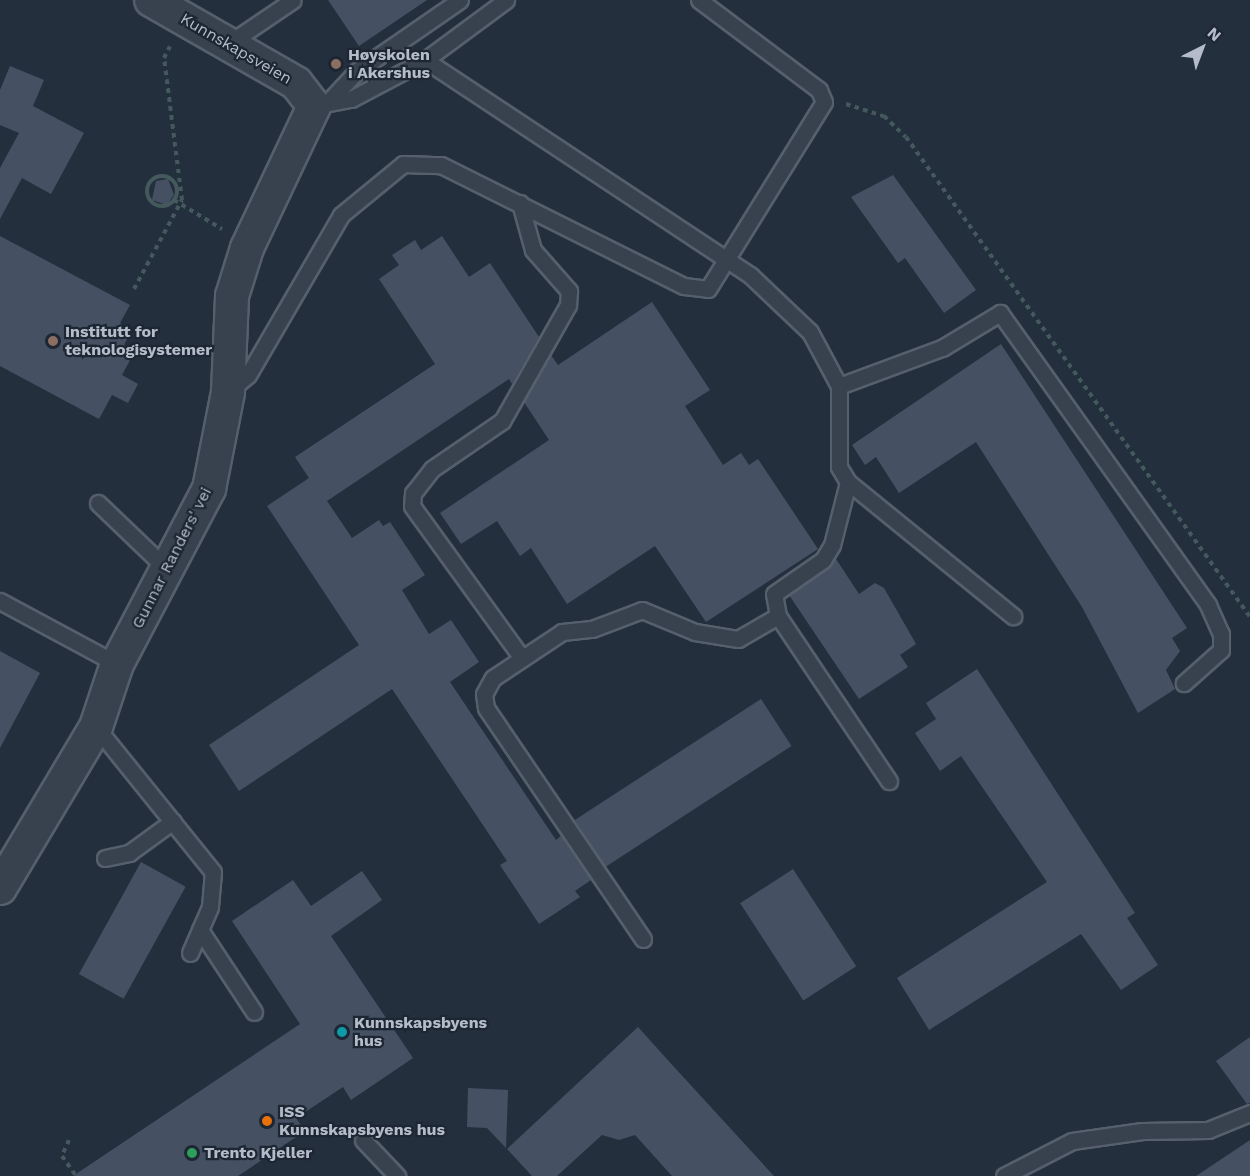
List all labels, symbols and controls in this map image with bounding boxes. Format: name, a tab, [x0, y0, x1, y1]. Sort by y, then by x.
street label: Kunnskapsveien	[177, 9, 295, 89]
north arrow	[1172, 18, 1232, 78]
text: N	[1204, 23, 1225, 45]
place label: Høyskolen i Akershus	[348, 45, 430, 83]
marker: Høyskolen i Akershus	[329, 57, 343, 71]
place label: Institutt for teknologisystemer	[65, 322, 212, 360]
marker: Institutt for teknologisystemer	[46, 334, 60, 348]
street label: Gunnar Randers' vei	[128, 484, 216, 632]
place label: Kunnskapsbyens hus	[354, 1013, 487, 1051]
marker: Kunnskapsbyens hus	[335, 1025, 349, 1039]
place label: ISS Kunnskapsbyens hus	[279, 1102, 445, 1140]
marker: ISS Kunnskapsbyens hus	[260, 1114, 274, 1128]
place label: Trento Kjeller	[204, 1143, 312, 1163]
marker: Trento Kjeller	[185, 1146, 199, 1160]

